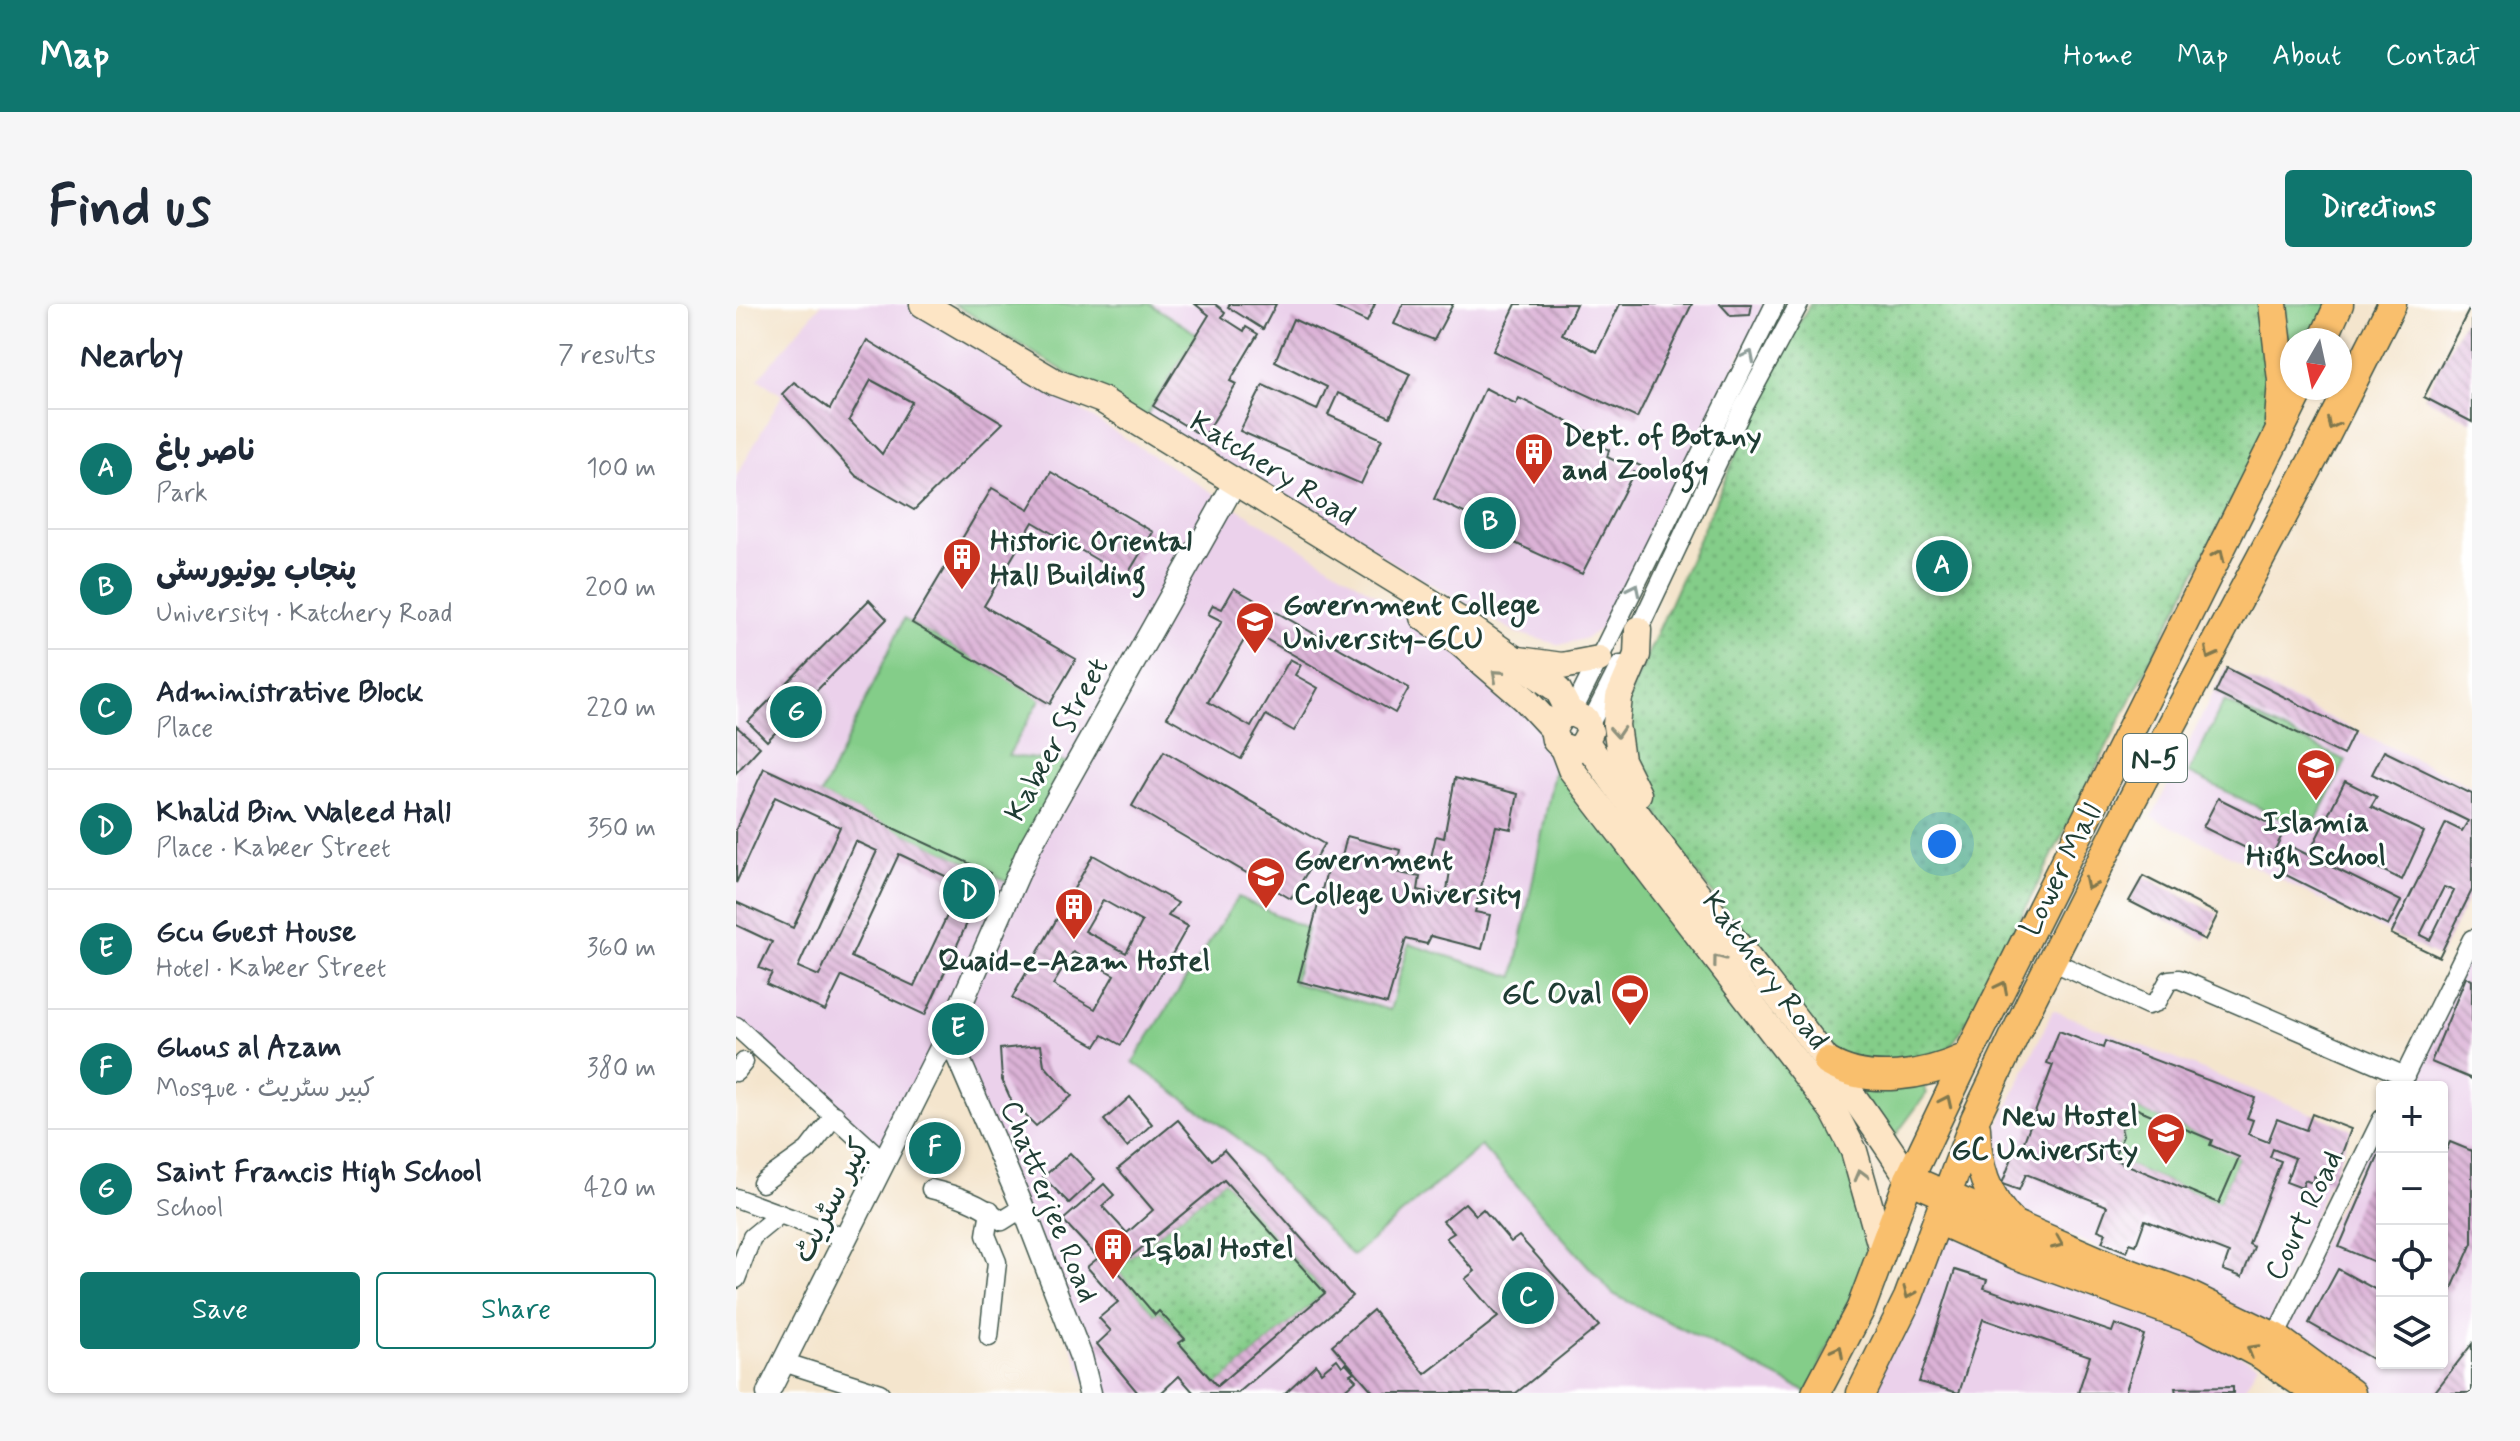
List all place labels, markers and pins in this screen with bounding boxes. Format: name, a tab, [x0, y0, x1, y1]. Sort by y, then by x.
place label: Dept. of Botany and Zoology	[1562, 417, 1762, 494]
building icon: Dept. of Botany and Zoology	[1513, 431, 1555, 486]
pin: B	[1464, 493, 1516, 553]
place label: Historic Oriental Hall Building	[990, 522, 1192, 599]
building icon: Historic Oriental Hall Building	[941, 536, 983, 591]
pin: A	[1916, 536, 1968, 596]
place label: Government College University-GCU	[1283, 586, 1540, 659]
school or university icon: Government College University-GCU	[1234, 600, 1276, 655]
pin: G	[770, 682, 822, 742]
school or university icon: Islamia High School	[2295, 747, 2337, 802]
place label: Islamia High School	[2246, 803, 2386, 880]
place label: Government College University	[1294, 841, 1521, 915]
school or university icon: Government College University	[1245, 855, 1287, 910]
pin: D	[943, 863, 995, 923]
building icon: Quaid-e-Azam Hostel	[1053, 886, 1095, 941]
place label: Quaid-e-Azam Hostel	[938, 942, 1210, 981]
sports icon: GC Oval	[1609, 972, 1651, 1027]
place label: GC Oval	[1502, 975, 1602, 1014]
pin: E	[932, 999, 984, 1059]
place label: New Hostel GC University	[1951, 1097, 2138, 1170]
school or university icon: New Hostel GC University	[2145, 1111, 2187, 1166]
pin: F	[909, 1118, 961, 1178]
building icon: Iqbal Hostel	[1092, 1226, 1134, 1281]
place label: Iqbal Hostel	[1141, 1229, 1294, 1268]
pin: C	[1502, 1268, 1554, 1328]

